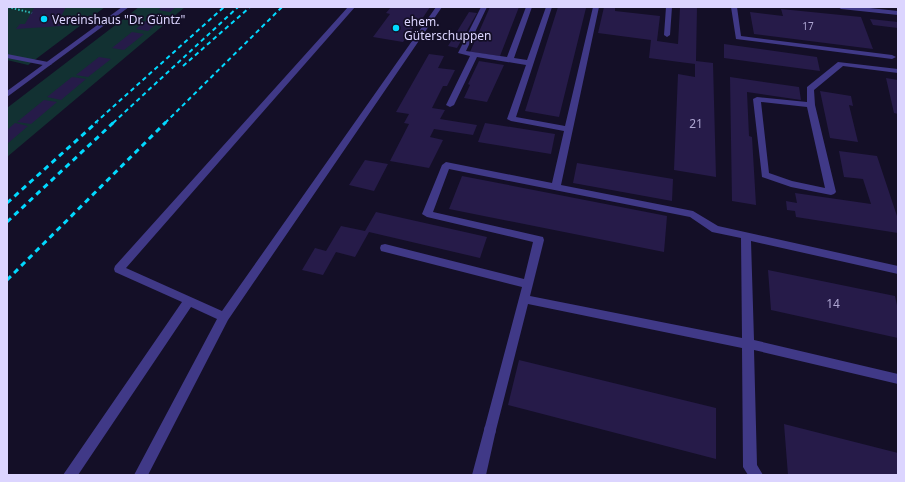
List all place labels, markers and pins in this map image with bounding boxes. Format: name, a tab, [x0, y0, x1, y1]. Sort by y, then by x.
place label: Vereinshaus "Dr. Güntz"	[52, 11, 185, 28]
place label: ehem. Güterschuppen	[404, 13, 492, 44]
marker: Vereinshaus "Dr. Güntz"	[39, 14, 49, 24]
marker: ehem. Güterschuppen	[391, 23, 401, 33]

